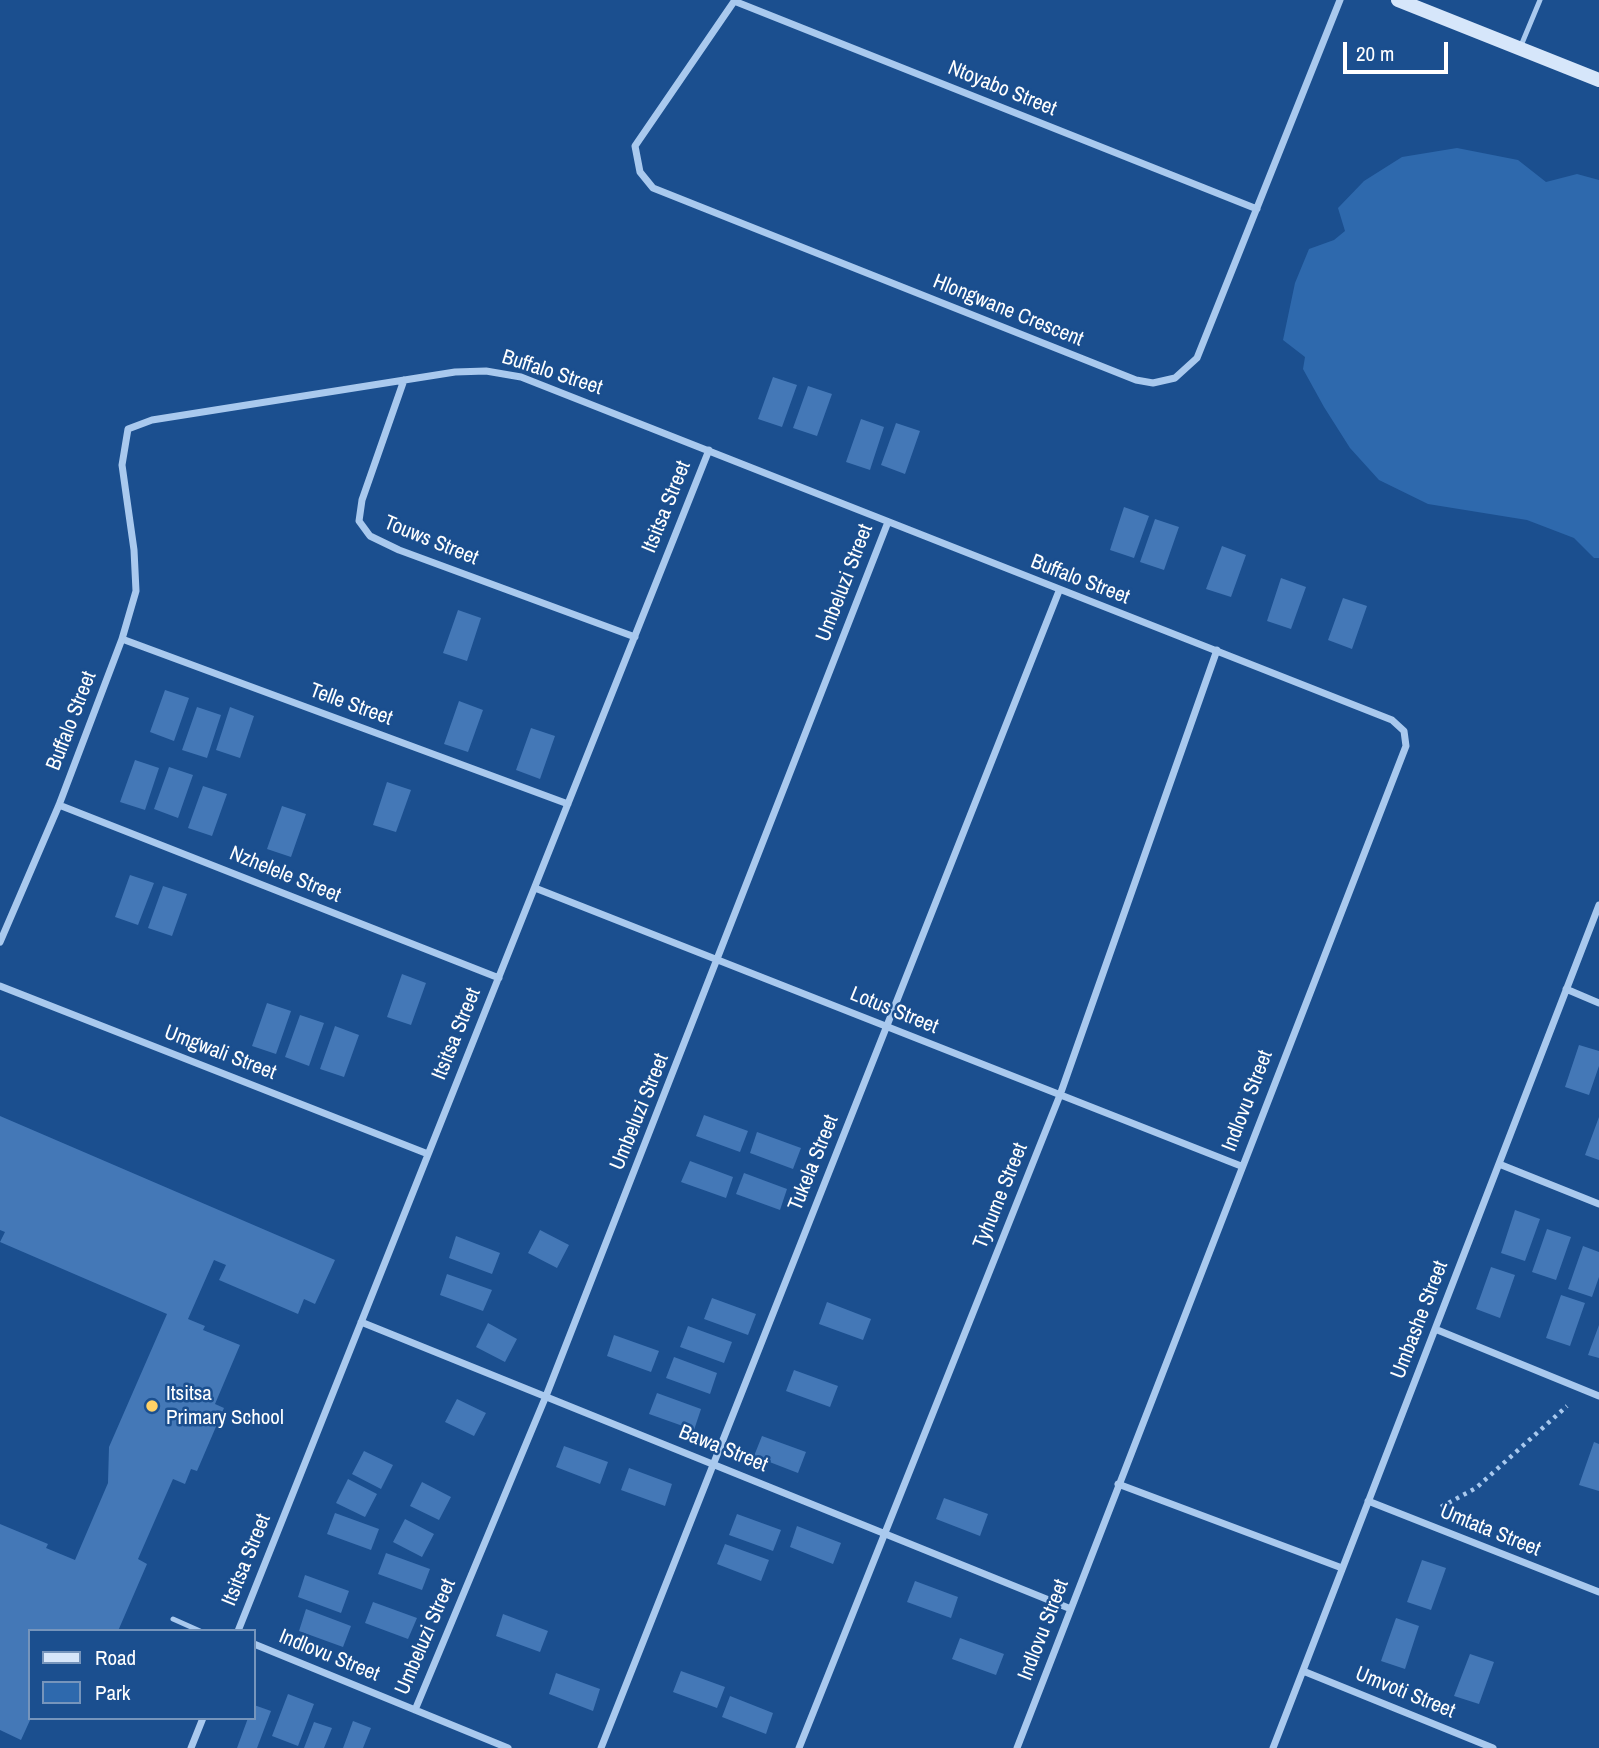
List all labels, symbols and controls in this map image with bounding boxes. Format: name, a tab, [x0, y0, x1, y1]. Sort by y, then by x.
scale bar	[1347, 28, 1452, 72]
text: 20 m	[1356, 39, 1394, 68]
street label: Ntoyabo Street	[944, 56, 1060, 122]
street label: Hlongwane Crescent	[929, 269, 1087, 353]
street label: Buffalo Street	[499, 345, 605, 401]
street label: Itsitsa Street	[637, 457, 697, 557]
street label: Touws Street	[380, 511, 482, 571]
street label: Umbeluzi Street	[811, 521, 879, 645]
street label: Buffalo Street	[1027, 550, 1133, 610]
street label: Buffalo Street	[42, 668, 102, 774]
street label: Telle Street	[306, 678, 396, 732]
street label: Nzhelele Street	[226, 841, 344, 909]
street label: Lotus Street	[846, 982, 942, 1040]
street label: Itsitsa Street	[427, 984, 487, 1084]
street label: Umgwali Street	[161, 1020, 279, 1086]
street label: Indlovu Street	[1217, 1047, 1279, 1155]
street label: Umbeluzi Street	[605, 1050, 675, 1174]
street label: Tukela Street	[783, 1111, 845, 1215]
street label: Tyhume Street	[968, 1139, 1034, 1253]
street label: Umbashe Street	[1386, 1257, 1454, 1383]
place label: Itsitsa Primary School	[166, 1381, 284, 1431]
marker: Itsitsa Primary School	[144, 1398, 160, 1414]
street label: Bawa Street	[675, 1420, 771, 1478]
street label: Umtata Street	[1436, 1499, 1544, 1563]
street label: Itsitsa Street	[217, 1510, 277, 1610]
street label: Umbeluzi Street	[390, 1575, 462, 1699]
street label: Indlovu Street	[1013, 1576, 1075, 1684]
street label: Indlovu Street	[275, 1624, 383, 1688]
legend	[28, 1629, 256, 1720]
text: Road	[95, 1643, 136, 1672]
street label: Umvoti Street	[1351, 1662, 1459, 1724]
text: Park	[95, 1678, 130, 1707]

